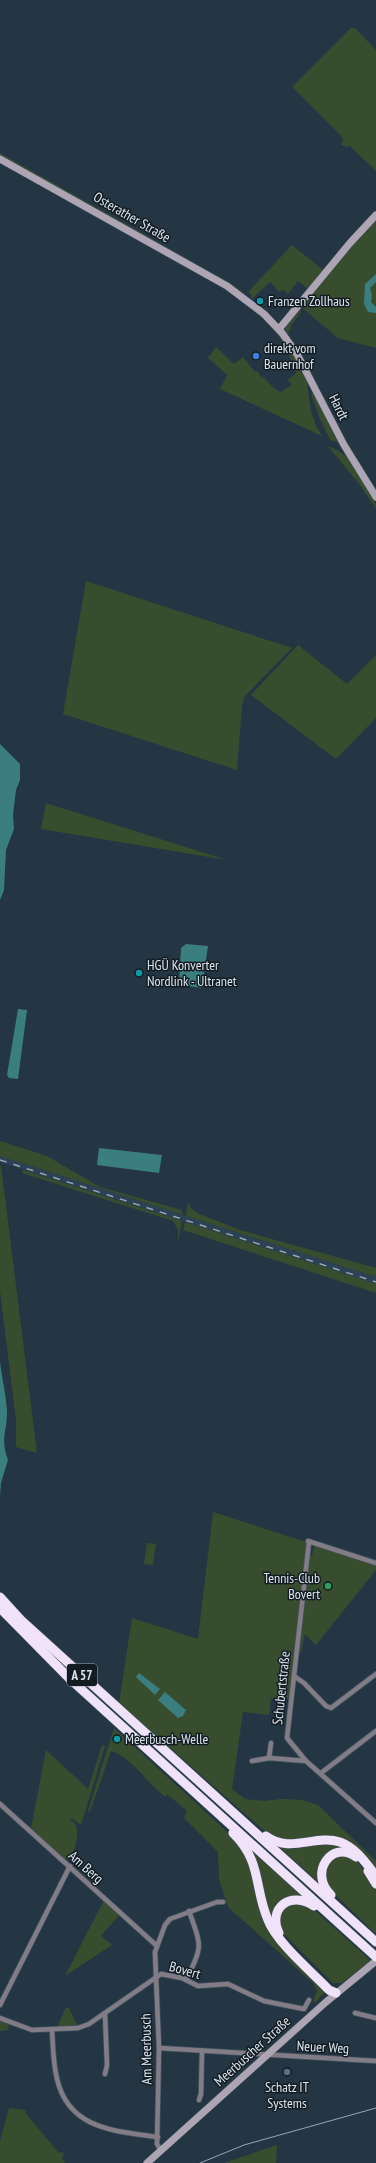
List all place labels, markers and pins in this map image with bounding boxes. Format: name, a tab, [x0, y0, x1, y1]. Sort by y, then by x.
place label: Franzen Zollhaus	[268, 292, 350, 310]
marker: Franzen Zollhaus	[255, 296, 265, 306]
place label: direkt vom Bauernhof	[264, 339, 316, 373]
marker: direkt vom Bauernhof	[251, 351, 261, 361]
place label: HGÜ Konverter Nordlink - Ultranet	[147, 956, 237, 990]
marker: HGÜ Konverter Nordlink - Ultranet	[134, 968, 144, 978]
place label: Tennis-Club Bovert	[263, 1569, 320, 1603]
marker: Tennis-Club Bovert	[323, 1581, 333, 1591]
place label: Meerbusch-Welle	[125, 1730, 208, 1748]
marker: Meerbusch-Welle	[112, 1734, 122, 1744]
marker: Schatz IT Systems	[282, 2067, 292, 2077]
place label: Schatz IT Systems	[265, 2078, 310, 2112]

